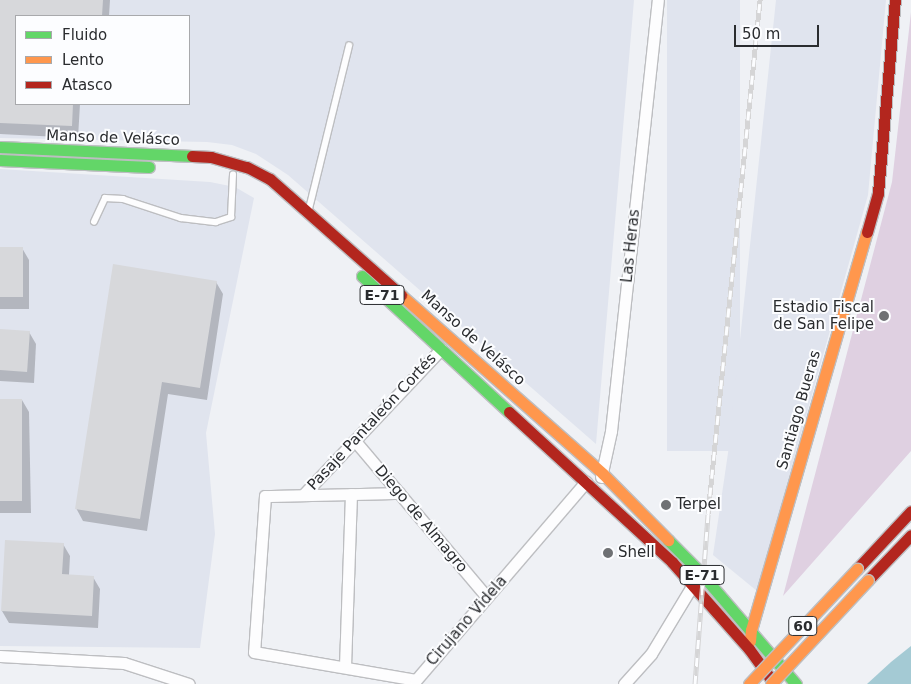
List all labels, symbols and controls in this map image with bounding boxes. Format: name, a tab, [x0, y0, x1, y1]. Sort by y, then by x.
legend	[15, 15, 190, 105]
scale bar	[736, 15, 821, 47]
text: 50 m	[742, 25, 780, 43]
text: Fluido	[62, 26, 107, 44]
text: Lento	[62, 51, 104, 69]
text: Atasco	[62, 76, 112, 94]
street label: Manso de Velásco	[46, 127, 180, 149]
street label: Las Heras	[618, 208, 644, 284]
road number: E-71	[360, 284, 404, 306]
street label: Manso de Velásco	[417, 287, 529, 389]
place label: Estadio Fiscal de San Felipe	[773, 298, 874, 333]
marker: Estadio Fiscal de San Felipe	[878, 310, 890, 322]
street label: Santiago Bueras	[773, 348, 825, 472]
street label: Pasaje Pantaleón Cortés	[304, 350, 440, 494]
street label: Diego de Almagro	[371, 462, 471, 576]
place label: Terpel	[676, 496, 721, 514]
marker: Terpel	[660, 499, 672, 511]
place label: Shell	[618, 544, 655, 562]
marker: Shell	[602, 547, 614, 559]
road number: E-71	[680, 564, 724, 586]
street label: Cirujano Videla	[423, 572, 511, 670]
road number: 60	[788, 614, 818, 638]

